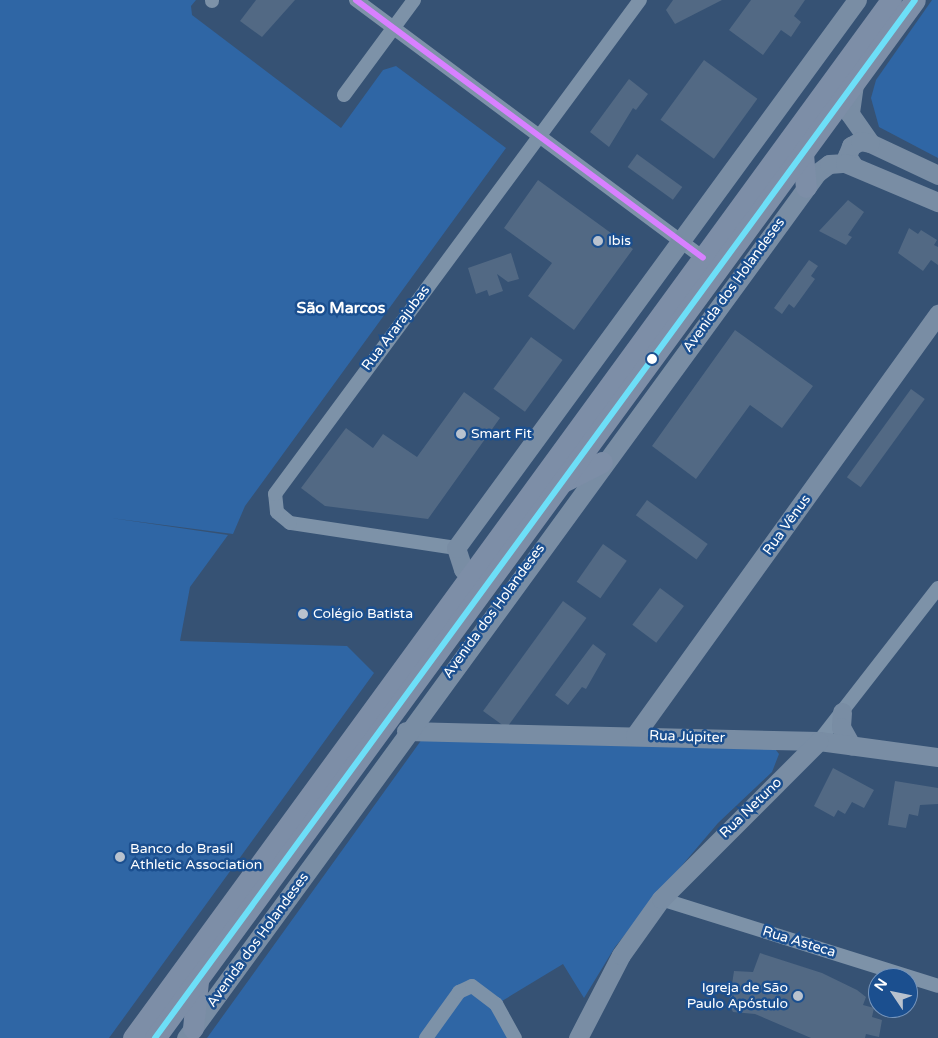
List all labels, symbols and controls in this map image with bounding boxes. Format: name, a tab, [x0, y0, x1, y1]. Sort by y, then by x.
street label: Avenida dos Holandeses	[680, 214, 788, 356]
place label: Ibis	[608, 233, 631, 249]
marker: Ibis	[592, 235, 604, 247]
street label: Rua Ararajubas	[359, 282, 433, 374]
district label: São Marcos	[297, 298, 385, 318]
unlabelled marker	[647, 354, 657, 364]
place label: Smart Fit	[471, 426, 532, 442]
marker: Smart Fit	[455, 428, 467, 440]
street label: Rua Vênus	[759, 492, 815, 558]
street label: Avenida dos Holandeses	[440, 540, 548, 682]
place label: Colégio Batista	[313, 606, 413, 622]
marker: Colégio Batista	[297, 608, 309, 620]
street label: Rua Júpiter	[649, 727, 725, 747]
street label: Rua Netuno	[716, 774, 786, 842]
place label: Banco do Brasil Athletic Association	[130, 841, 262, 874]
marker: Banco do Brasil Athletic Association	[114, 851, 126, 863]
street label: Avenida dos Holandeses	[204, 869, 312, 1011]
street label: Rua Asteca	[760, 923, 838, 961]
north arrow	[868, 968, 918, 1018]
text: N	[871, 975, 891, 994]
place label: Igreja de São Paulo Apóstulo	[687, 980, 788, 1012]
marker: Igreja de São Paulo Apóstulo	[792, 990, 804, 1002]

